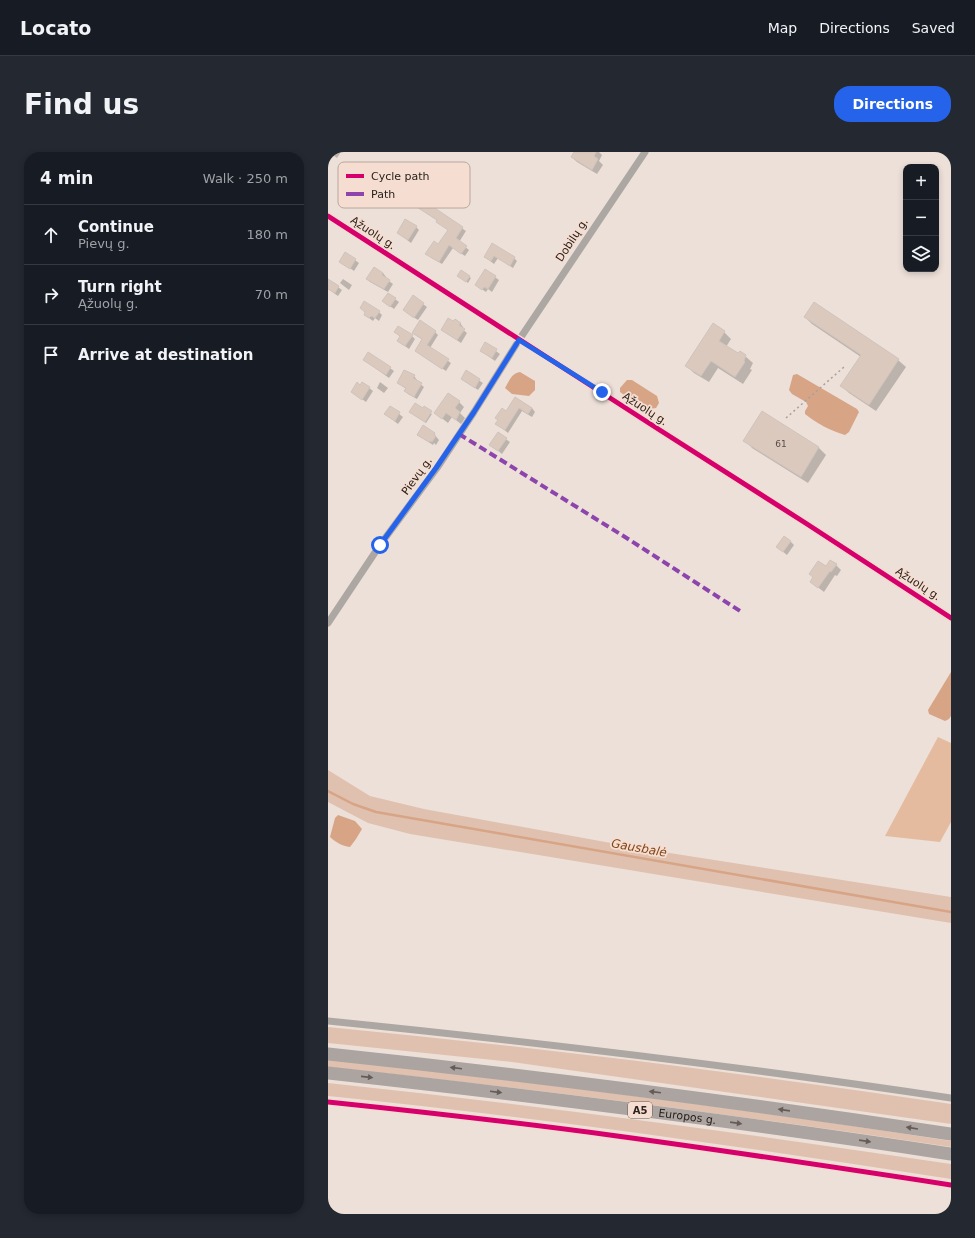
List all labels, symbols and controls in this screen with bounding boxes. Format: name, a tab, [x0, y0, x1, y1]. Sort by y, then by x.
text: Locato	[20, 17, 91, 39]
text: Map	[768, 20, 797, 36]
text: Directions	[819, 20, 890, 36]
text: Saved	[912, 20, 955, 36]
button: Directions	[834, 86, 951, 122]
text: Find us	[24, 88, 139, 121]
legend	[338, 162, 470, 208]
map controls	[903, 164, 939, 272]
button: +	[903, 164, 939, 200]
text: 4 min	[40, 168, 93, 188]
text: Cycle path	[371, 170, 430, 183]
text: Walk · 250 m	[203, 171, 288, 186]
text: Path	[371, 188, 395, 201]
button: −	[903, 200, 939, 236]
street label: Ąžuolų g.	[348, 214, 398, 252]
street label: Dobilų g.	[553, 216, 591, 264]
text: Continue	[78, 218, 154, 236]
icon: ahead	[40, 224, 62, 246]
text: 180 m	[246, 227, 288, 242]
text: Pievų g.	[78, 236, 130, 251]
button: layers	[903, 236, 939, 272]
text: Turn right	[78, 278, 162, 296]
icon: right	[40, 284, 62, 306]
text: 70 m	[255, 287, 288, 302]
text: Ąžuolų g.	[78, 296, 138, 311]
icon: arrive	[40, 344, 62, 366]
text: Arrive at destination	[78, 346, 253, 364]
route end	[593, 383, 611, 401]
street label: Ąžuolų g.	[620, 390, 670, 428]
house number: 61	[775, 439, 787, 449]
street label: Pievų g.	[399, 455, 435, 497]
route start	[371, 536, 389, 554]
street label: Ąžuolų g.	[893, 565, 943, 603]
water label: Gausbalė	[610, 836, 668, 860]
one-way arrow	[450, 1065, 463, 1071]
one-way arrow	[361, 1074, 373, 1081]
one-way arrow	[490, 1089, 502, 1095]
one-way arrow	[649, 1089, 661, 1095]
road number: A5	[628, 1102, 652, 1118]
street label: Europos g.	[658, 1106, 717, 1127]
one-way arrow	[778, 1107, 790, 1113]
one-way arrow	[730, 1120, 742, 1126]
one-way arrow	[906, 1125, 919, 1131]
one-way arrow	[859, 1138, 871, 1144]

